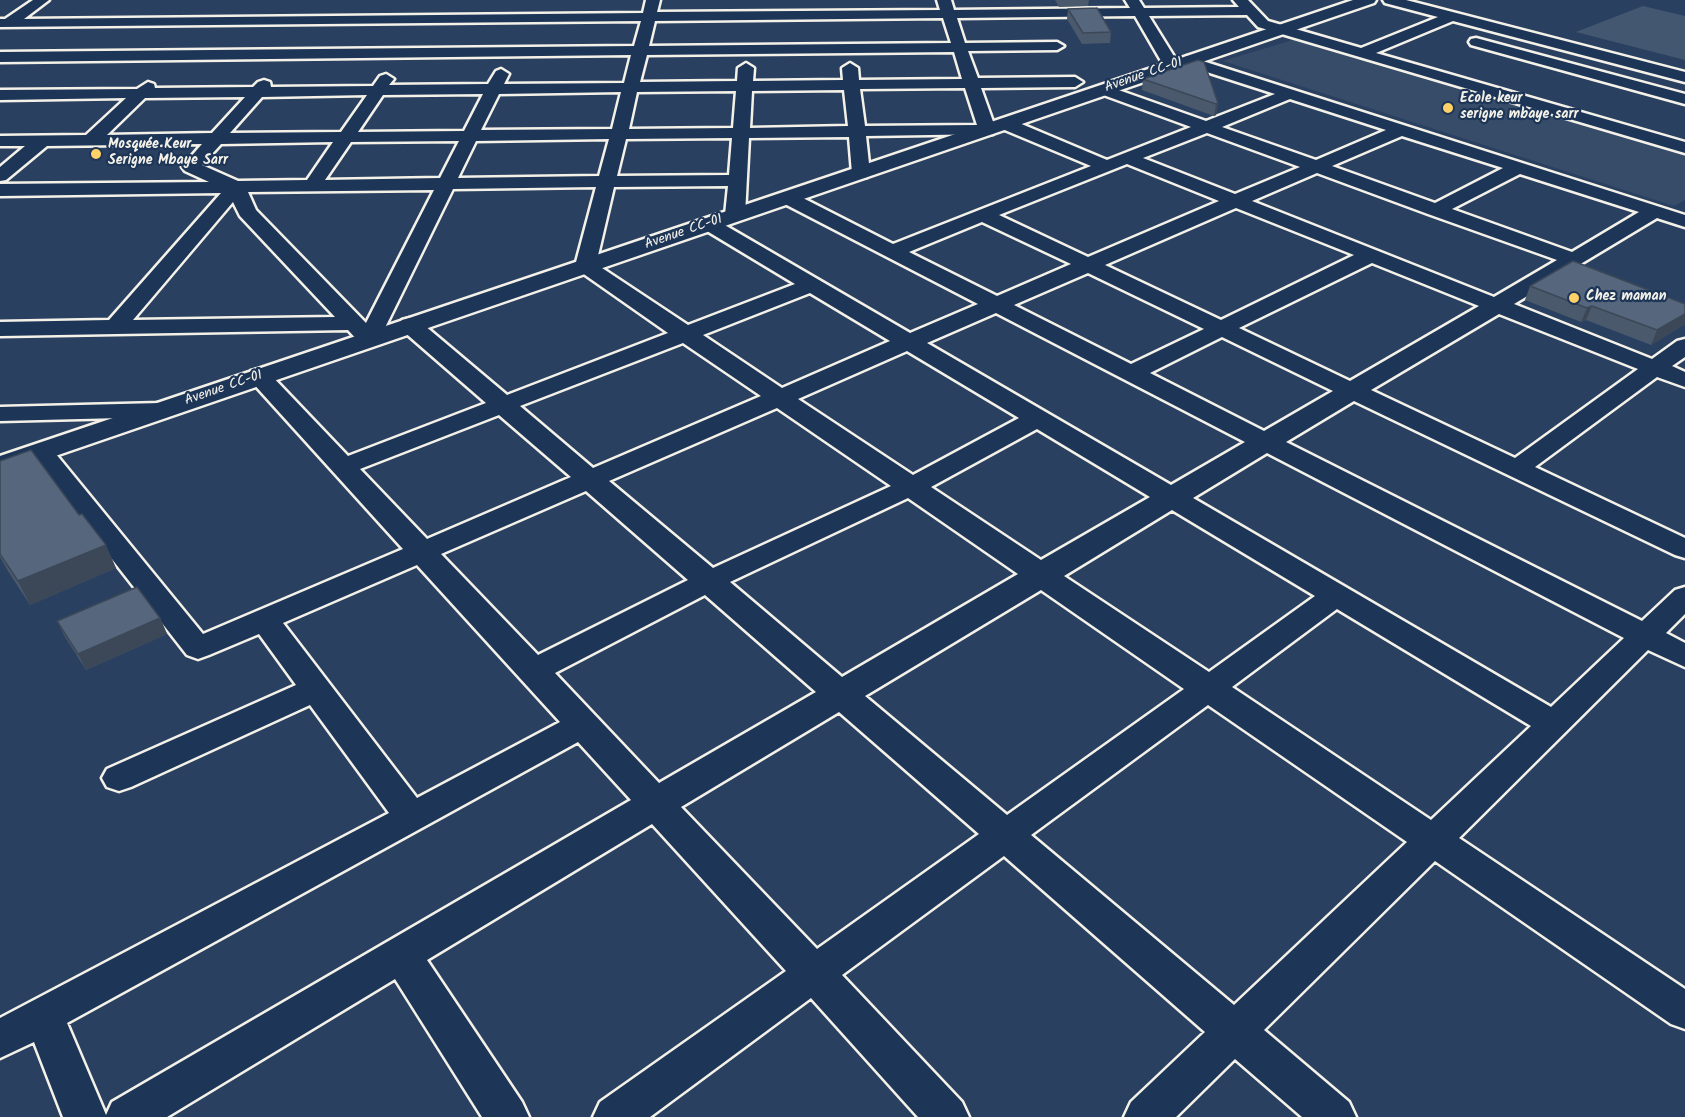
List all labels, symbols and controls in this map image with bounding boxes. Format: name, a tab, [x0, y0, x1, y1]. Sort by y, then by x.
street label: Avenue CC-01	[1103, 55, 1185, 97]
place label: Ecole keur serigne mbaye sarr	[1460, 92, 1579, 124]
marker: Ecole keur serigne mbaye sarr	[1441, 101, 1455, 115]
place label: Mosquée Keur Serigne Mbaye Sarr	[108, 138, 228, 170]
marker: Mosquée Keur Serigne Mbaye Sarr	[89, 147, 103, 161]
street label: Avenue CC-01	[643, 212, 725, 254]
place label: Chez maman	[1586, 290, 1666, 306]
marker: Chez maman	[1567, 291, 1581, 305]
street label: Avenue CC-01	[183, 368, 265, 410]

